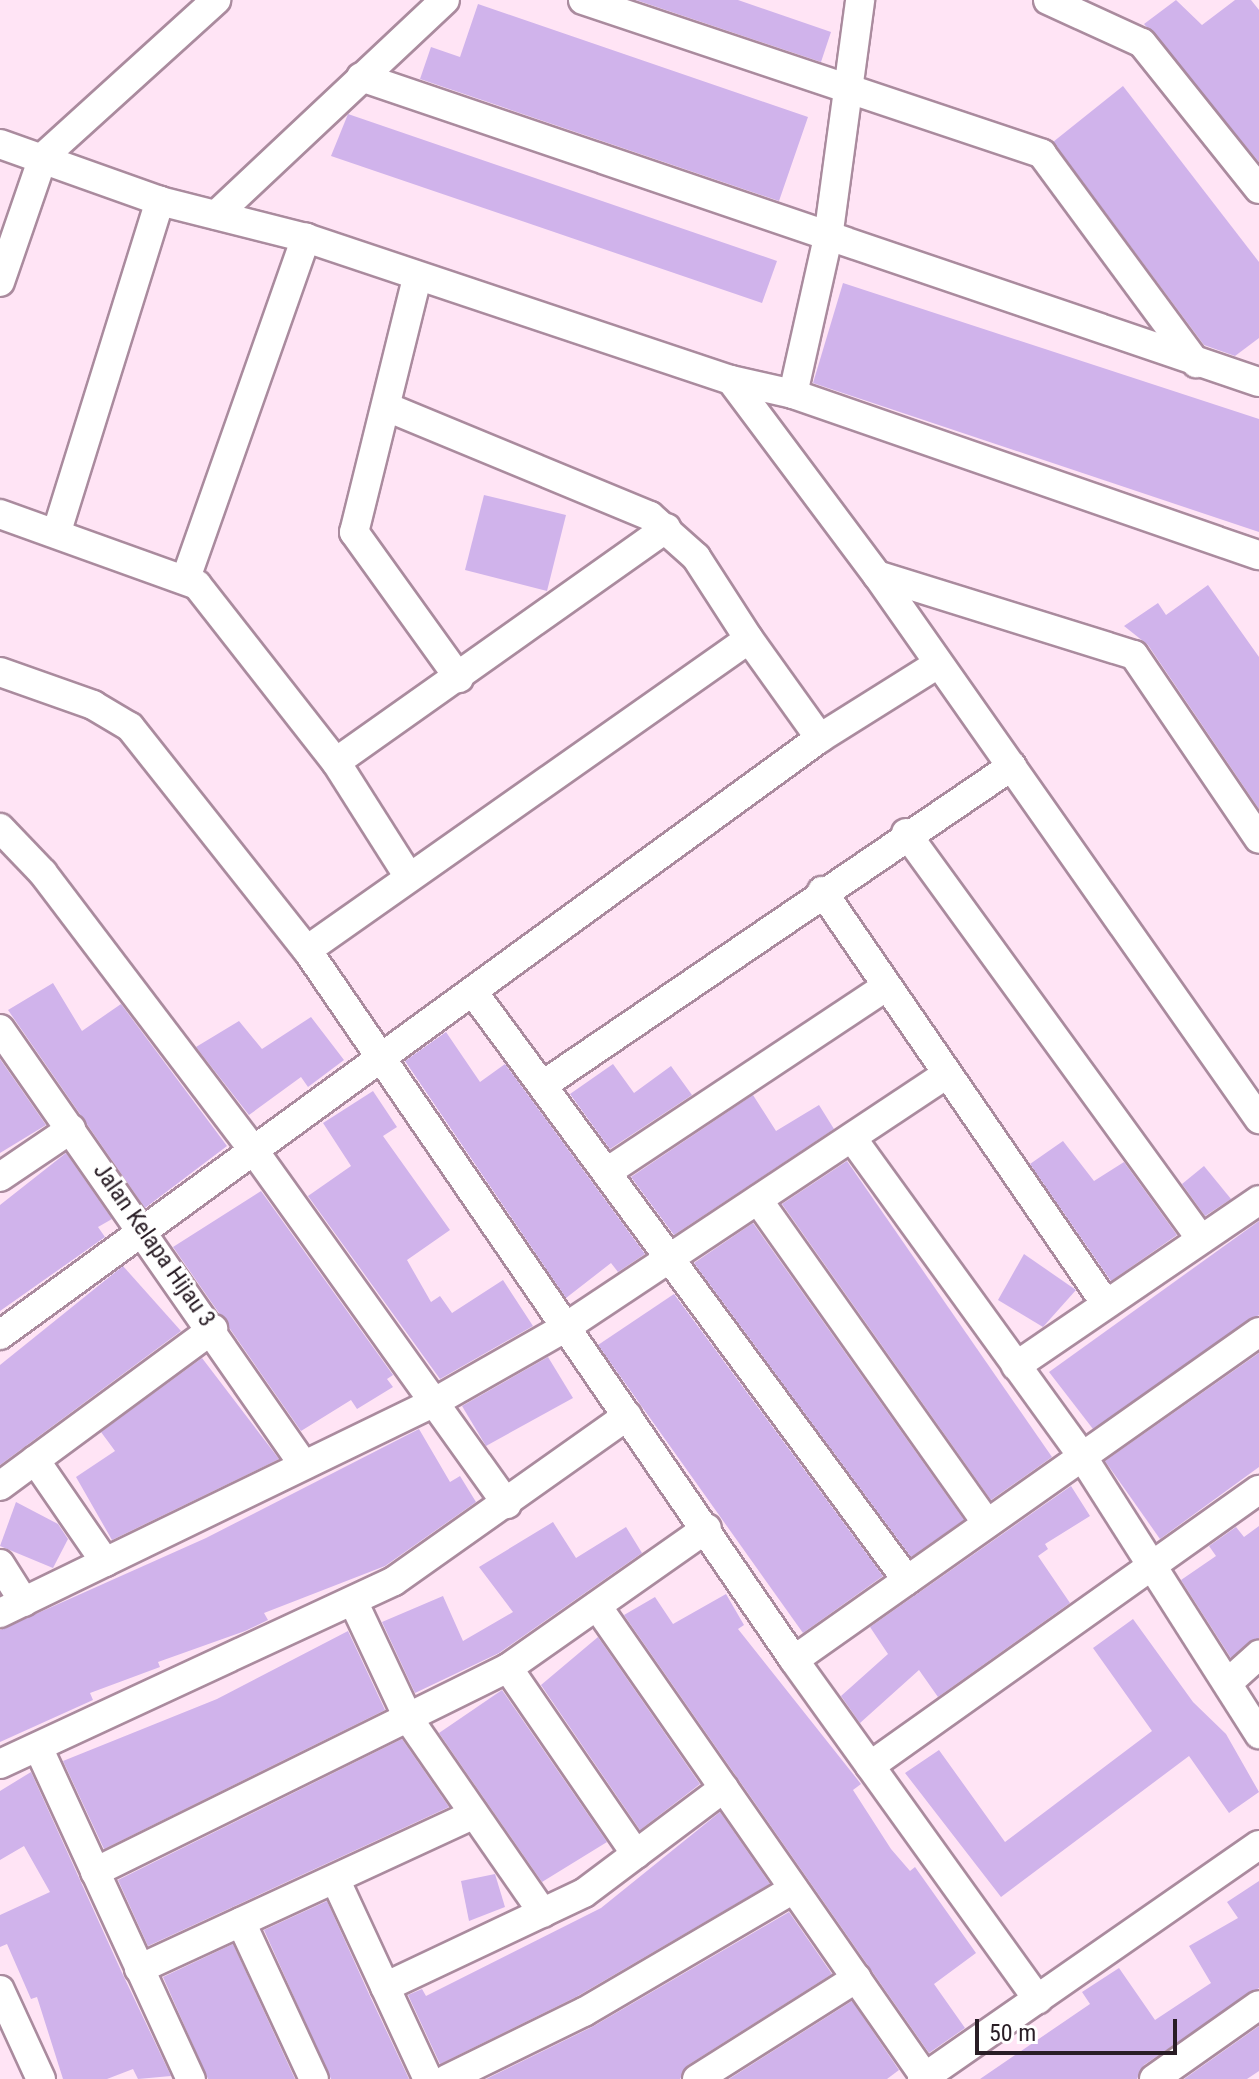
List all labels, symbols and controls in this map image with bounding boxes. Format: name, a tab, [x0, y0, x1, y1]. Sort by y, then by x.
street label: Jalan Kelapa Hijau 3	[87, 1158, 221, 1332]
scale bar	[979, 2003, 1181, 2053]
text: 50 m	[989, 2019, 1036, 2047]

